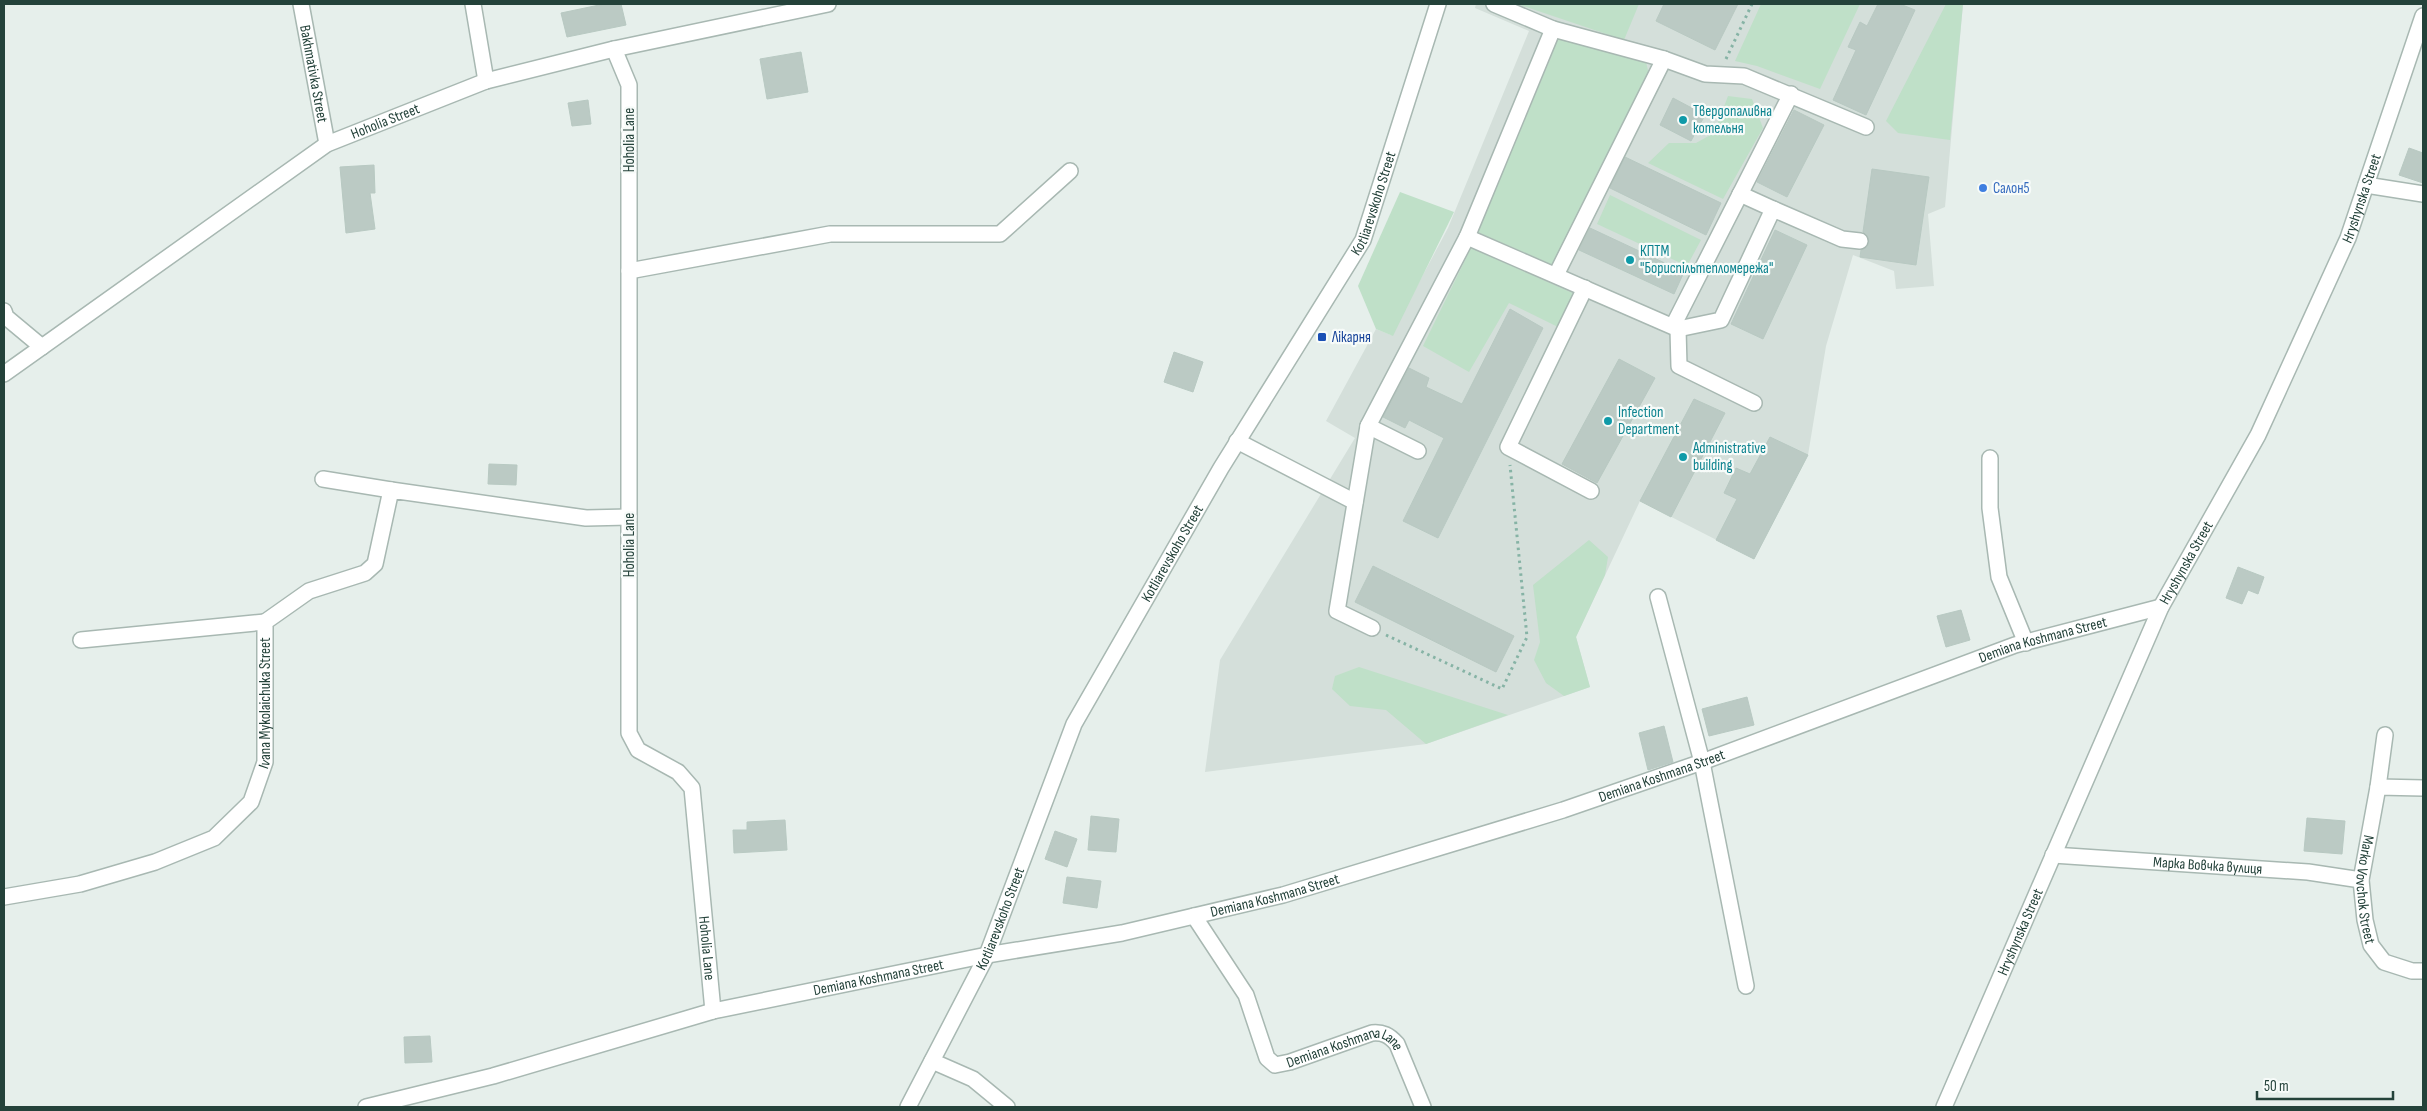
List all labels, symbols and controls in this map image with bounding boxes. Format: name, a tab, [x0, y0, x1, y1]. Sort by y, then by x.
street label: Bakhmativka Street	[295, 24, 332, 125]
street label: Hoholia Street	[348, 99, 423, 144]
place label: Твердопаливна котельня	[1693, 102, 1772, 138]
street label: Hoholia Lane	[620, 108, 639, 172]
marker: Твердопаливна котельня	[1677, 114, 1689, 126]
street label: Kotliarevskoho Street	[1347, 149, 1401, 259]
street label: Hryshynska Street	[2338, 151, 2386, 246]
place label: Салон5	[1993, 179, 2030, 198]
marker: Салон5	[1977, 182, 1989, 194]
place label: КПТМ "Бориспільтепломережа"	[1640, 242, 1773, 278]
marker: КПТМ "Бориспільтепломережа"	[1624, 254, 1636, 266]
place label: Лікарня	[1331, 328, 1371, 347]
marker: Лікарня	[1316, 331, 1328, 343]
place label: Infection Department	[1618, 403, 1680, 439]
marker: Infection Department	[1602, 415, 1614, 427]
place label: Administrative building	[1692, 439, 1766, 475]
marker: Administrative building	[1677, 451, 1689, 463]
street label: Kotliarevskoho Street	[1137, 501, 1208, 605]
street label: Hoholia Lane	[620, 513, 639, 577]
street label: Hryshynska Street	[2155, 517, 2218, 608]
street label: Demiana Koshmana Street	[1976, 612, 2109, 668]
street label: Ivana Mykolaichuka Street	[254, 637, 275, 771]
street label: Demiana Koshmana Street	[1596, 745, 1728, 807]
street label: Marko Vovchok Street	[2351, 834, 2379, 946]
street label: Марка Вовчка вулиця	[2152, 853, 2263, 879]
street label: Kotliarevskoho Street	[972, 864, 1029, 974]
street label: Demiana Koshmana Street	[1209, 869, 1342, 922]
street label: Hryshynska Street	[1993, 885, 2048, 978]
street label: Hoholia Lane	[694, 915, 719, 981]
street label: Demiana Koshmana Street	[812, 955, 946, 1000]
street label: Demiana Koshmana Lane	[1284, 1024, 1408, 1073]
scale bar	[2257, 1068, 2393, 1100]
text: 50 m	[2264, 1077, 2289, 1096]

